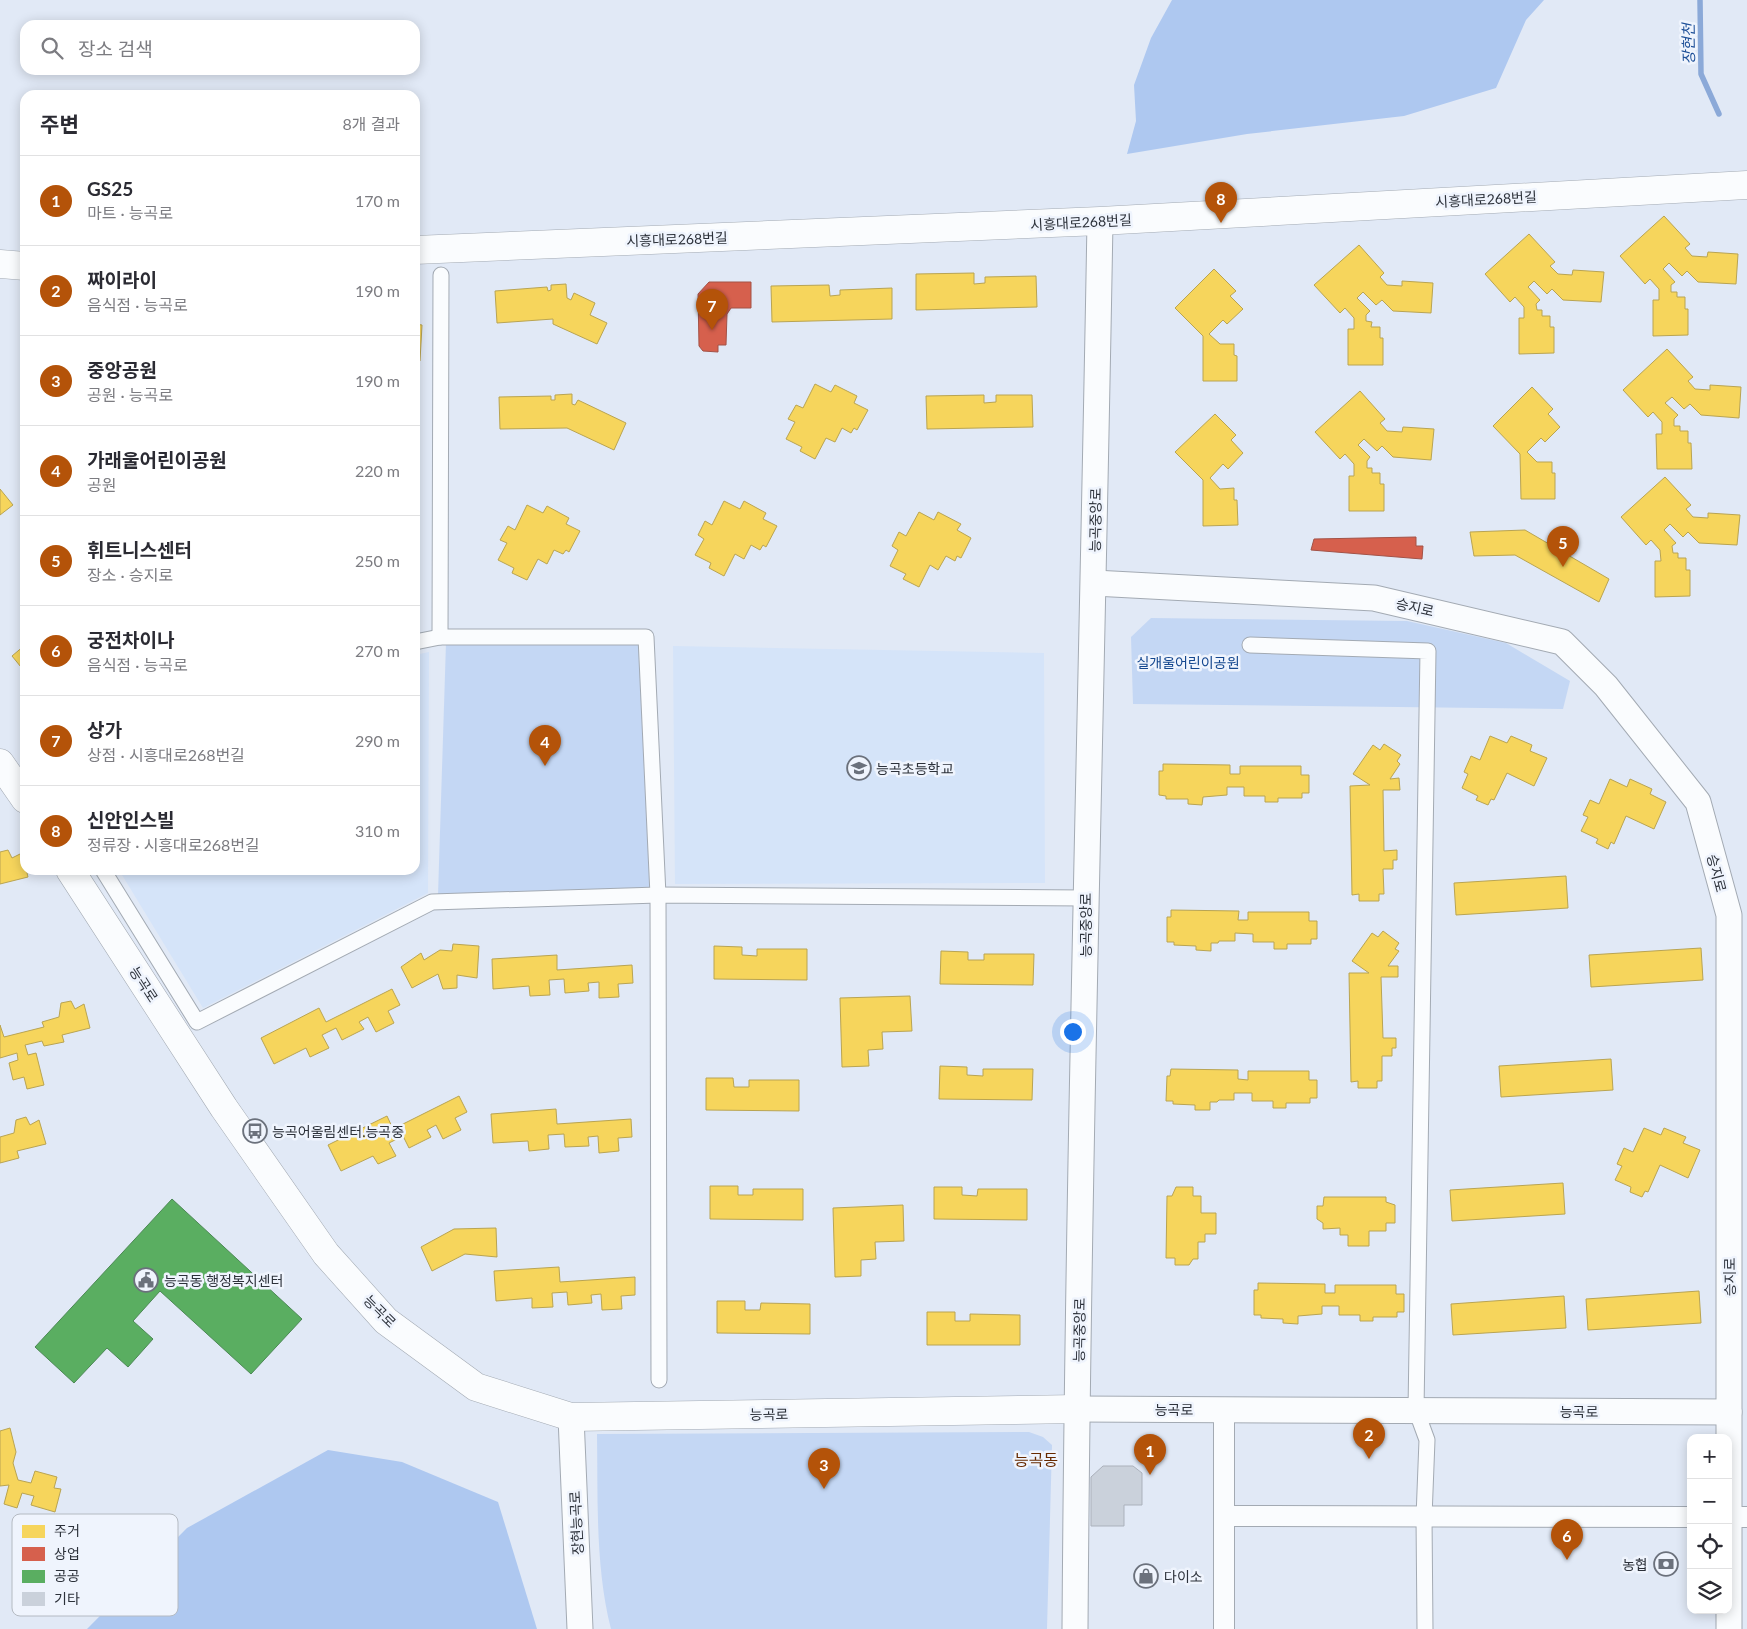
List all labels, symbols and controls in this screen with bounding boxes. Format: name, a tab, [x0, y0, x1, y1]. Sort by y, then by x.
search box	[20, 20, 420, 75]
water label: 장현천	[1679, 21, 1697, 65]
icon: search	[38, 34, 66, 62]
text: 장소 검색	[78, 37, 153, 60]
text: 주변	[40, 111, 79, 136]
text: 8개 결과	[342, 114, 400, 133]
text: GS25	[87, 177, 133, 200]
pin: 8	[1205, 182, 1237, 223]
street label: 시흥대로268번길	[1435, 188, 1537, 210]
text: 1	[51, 191, 61, 210]
text: 170 m	[355, 191, 400, 210]
text: 마트 · 능곡로	[87, 203, 173, 222]
street label: 시흥대로268번길	[1030, 211, 1132, 233]
street label: 시흥대로268번길	[626, 229, 728, 249]
text: 짜이라이	[87, 268, 157, 291]
text: 2	[51, 281, 61, 300]
text: 190 m	[355, 281, 400, 300]
pin: 7	[696, 289, 728, 330]
text: 음식점 · 능곡로	[87, 295, 188, 314]
text: 중앙공원	[87, 358, 157, 381]
text: 3	[51, 371, 61, 390]
text: 190 m	[355, 371, 400, 390]
text: 공원 · 능곡로	[87, 385, 173, 404]
text: 가래울어린이공원	[87, 448, 227, 471]
text: 4	[51, 461, 61, 480]
text: 220 m	[355, 461, 400, 480]
text: 공원	[87, 475, 116, 494]
street label: 능곡중앙로	[1086, 488, 1104, 552]
pin: 5	[1547, 526, 1579, 567]
text: 휘트니스센터	[87, 538, 192, 561]
text: 5	[51, 551, 61, 570]
text: 250 m	[355, 551, 400, 570]
text: 장소 · 승지로	[87, 565, 173, 584]
street label: 승지로	[1394, 594, 1436, 620]
text: 궁전차이나	[87, 628, 174, 651]
text: 6	[51, 641, 61, 660]
text: 270 m	[355, 641, 400, 660]
park label: 실개울어린이공원	[1136, 654, 1240, 671]
text: 음식점 · 능곡로	[87, 655, 188, 674]
text: 상가	[87, 718, 122, 741]
pin: 4	[529, 725, 561, 766]
text: 7	[51, 731, 61, 750]
text: 290 m	[355, 731, 400, 750]
text: 상점 · 시흥대로268번길	[87, 745, 245, 764]
school or university icon: 능곡초등학교	[846, 755, 872, 781]
place label: 능곡초등학교	[876, 760, 953, 777]
text: 신안인스빌	[87, 808, 174, 831]
text: 8	[51, 821, 61, 840]
text: 310 m	[355, 821, 400, 840]
text: 정류장 · 시흥대로268번길	[87, 835, 260, 854]
street label: 승지로	[1704, 852, 1730, 894]
street label: 능곡중앙로	[1077, 893, 1094, 957]
street label: 능곡로	[126, 963, 162, 1005]
your location	[1060, 1019, 1086, 1045]
bus stop icon: 능곡어울림센터.능곡중	[242, 1118, 268, 1144]
place label: 능곡어울림센터.능곡중	[272, 1123, 404, 1140]
street label: 승지로	[1721, 1258, 1738, 1296]
public building icon: 능곡동 행정복지센터	[133, 1267, 159, 1293]
place label: 능곡동 행정복지센터	[164, 1272, 284, 1289]
street label: 능곡로	[360, 1291, 400, 1331]
street label: 능곡중앙로	[1070, 1298, 1088, 1362]
street label: 능곡로	[1155, 1401, 1193, 1418]
street label: 능곡로	[1560, 1403, 1598, 1420]
street label: 능곡로	[750, 1405, 789, 1423]
pin: 2	[1353, 1418, 1385, 1459]
pin: 1	[1134, 1434, 1166, 1475]
map controls	[1687, 1434, 1732, 1614]
button: +	[1687, 1434, 1732, 1479]
pin: 3	[808, 1448, 840, 1489]
district label: 능곡동	[1014, 1450, 1058, 1469]
button: −	[1687, 1479, 1732, 1524]
street label: 장현능곡로	[566, 1490, 586, 1556]
legend	[12, 1514, 178, 1616]
pin: 6	[1551, 1519, 1583, 1560]
text: 주거	[54, 1522, 80, 1539]
button: locate	[1687, 1524, 1732, 1569]
text: 상업	[54, 1545, 80, 1562]
bank icon: 농협	[1653, 1551, 1679, 1577]
place label: 농협	[1622, 1556, 1648, 1573]
shop icon: 다이소	[1133, 1563, 1159, 1589]
text: 공공	[54, 1567, 80, 1584]
place label: 다이소	[1164, 1568, 1203, 1585]
button: layers	[1687, 1569, 1732, 1614]
text: 기타	[54, 1590, 80, 1607]

